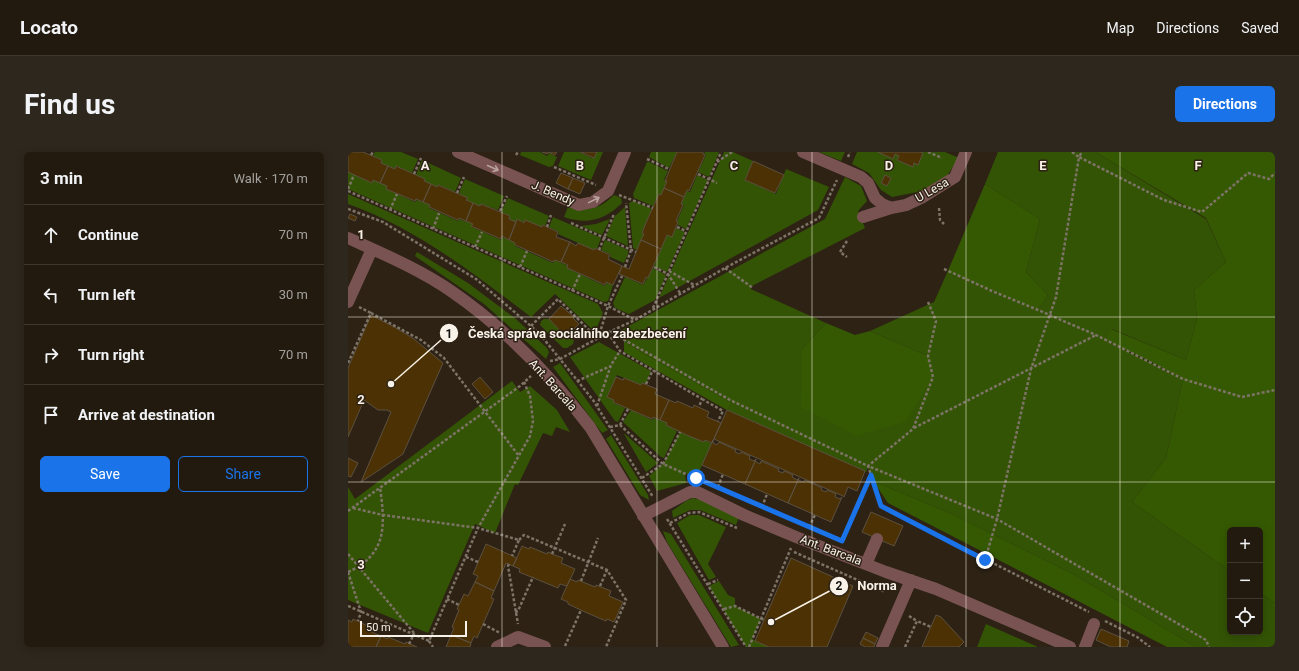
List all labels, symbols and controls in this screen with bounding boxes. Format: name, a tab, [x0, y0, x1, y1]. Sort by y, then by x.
text: Locato	[20, 16, 78, 39]
text: Map	[1107, 20, 1134, 36]
text: Directions	[1156, 20, 1219, 36]
text: Saved	[1241, 20, 1279, 36]
button: Directions	[1175, 86, 1275, 122]
text: Find us	[24, 88, 115, 121]
text: A	[421, 158, 430, 173]
text: B	[576, 158, 584, 173]
text: C	[730, 158, 739, 173]
text: D	[885, 158, 893, 173]
text: E	[1039, 158, 1047, 173]
text: F	[1194, 158, 1202, 173]
one-way arrow	[487, 164, 499, 172]
text: 3 min	[40, 168, 83, 188]
text: Walk · 170 m	[233, 171, 308, 186]
street label: U Lesa	[913, 175, 951, 205]
street label: J. Bendy	[529, 178, 577, 208]
one-way arrow	[587, 196, 599, 203]
icon: ahead	[40, 224, 62, 246]
text: Continue	[78, 226, 139, 244]
text: 70 m	[279, 227, 308, 242]
text: 1	[357, 227, 365, 242]
icon: left	[40, 284, 62, 306]
text: Turn left	[78, 286, 135, 304]
text: 30 m	[279, 287, 308, 302]
callout: Česká správa sociálního zabezbečení	[439, 321, 694, 346]
text: Česká správa sociálního zabezbečení	[468, 326, 688, 341]
text: 1	[446, 327, 452, 341]
icon: right	[40, 344, 62, 366]
text: Turn right	[78, 346, 144, 364]
text: 70 m	[279, 347, 308, 362]
street label: Ant. Barcala	[526, 356, 580, 414]
text: 2	[357, 392, 365, 407]
icon: arrive	[40, 404, 62, 426]
text: Arrive at destination	[78, 406, 215, 424]
button: Save	[40, 456, 170, 492]
button: Share	[178, 456, 308, 492]
route start	[687, 469, 705, 487]
map controls	[1227, 527, 1263, 635]
button: +	[1227, 527, 1263, 563]
street label: Ant. Barcala	[798, 532, 864, 568]
route end	[976, 551, 994, 569]
text: 3	[357, 557, 365, 572]
button: −	[1227, 563, 1263, 599]
callout: Norma	[829, 573, 904, 598]
text: Norma	[857, 578, 897, 593]
text: 2	[836, 579, 843, 593]
button: locate	[1227, 599, 1263, 635]
scale bar	[360, 619, 467, 638]
text: 50 m	[366, 621, 391, 634]

